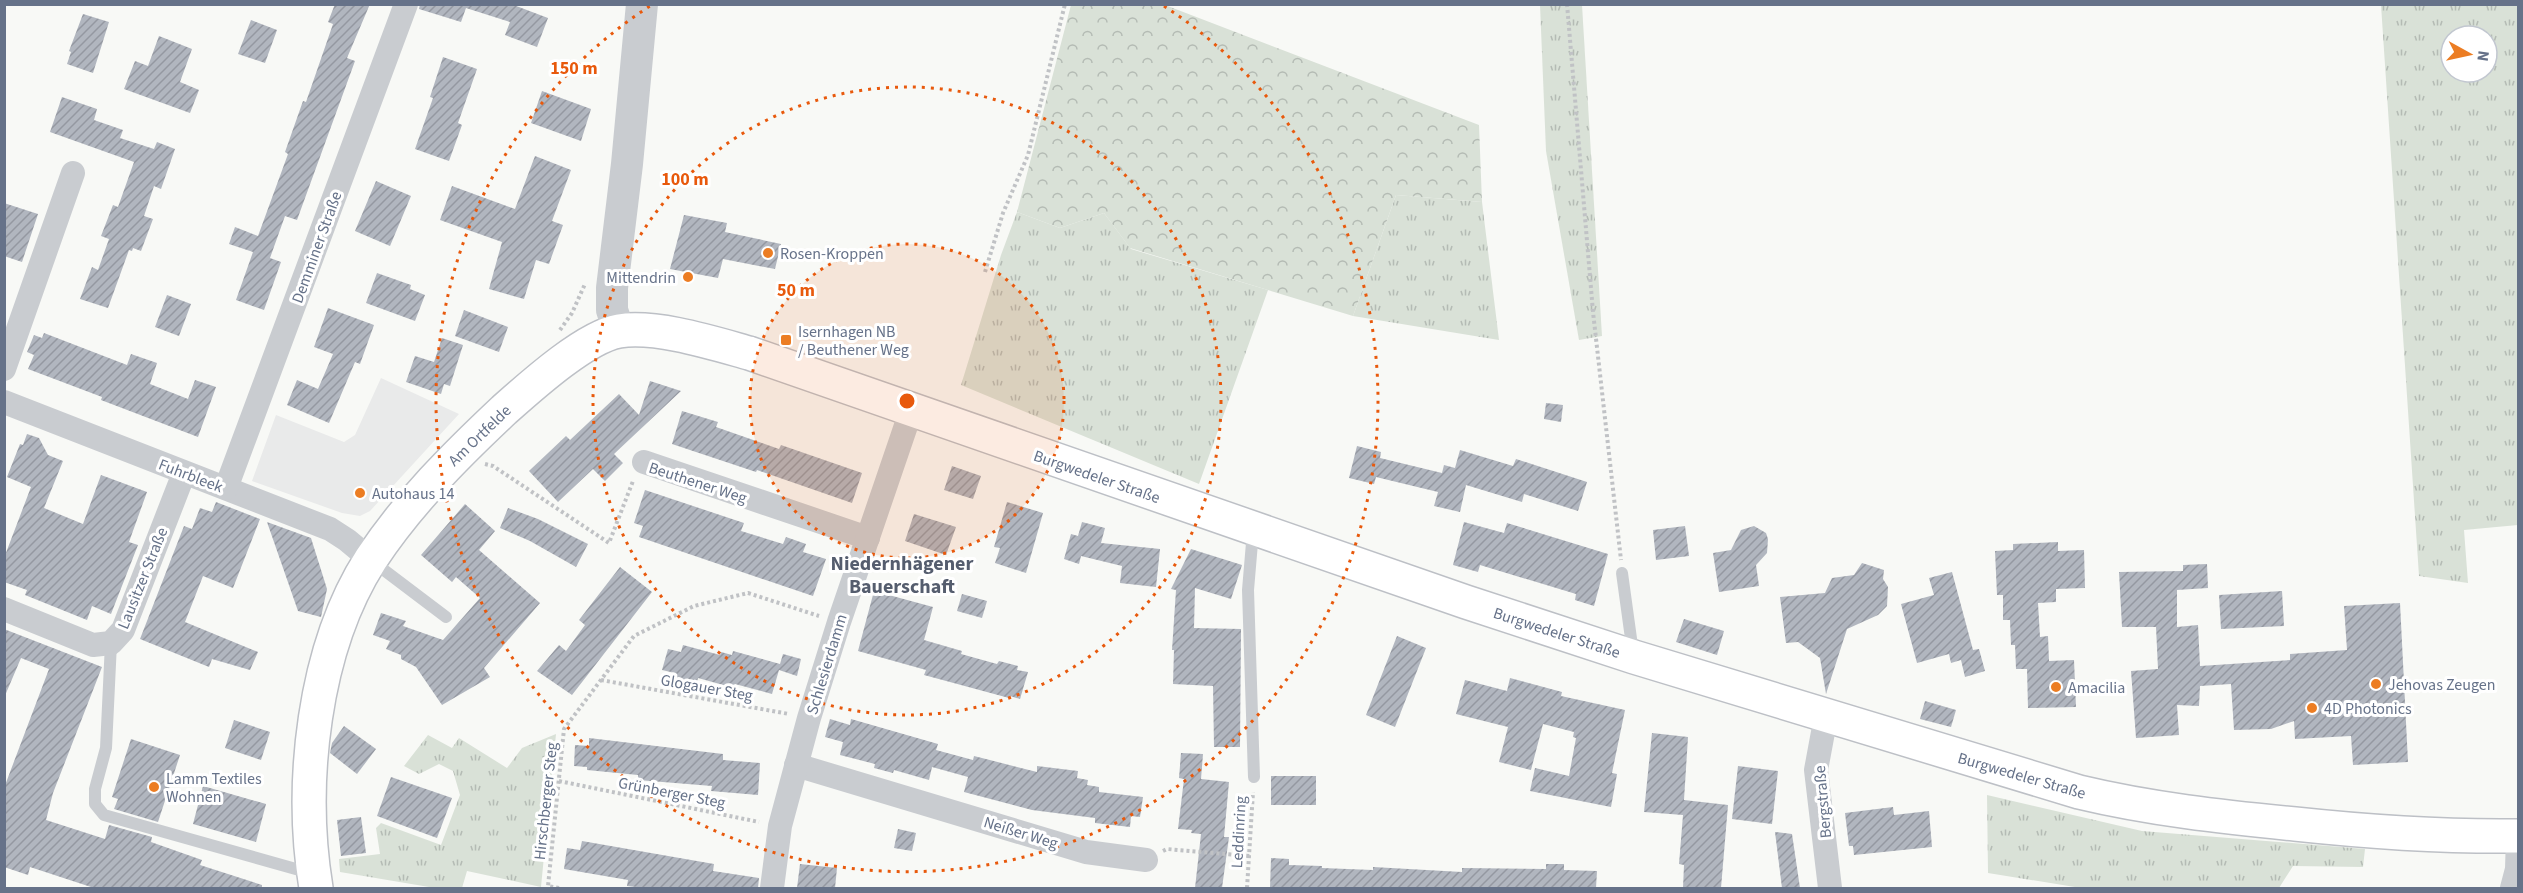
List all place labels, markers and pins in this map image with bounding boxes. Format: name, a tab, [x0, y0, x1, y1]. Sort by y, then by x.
place label: Rosen-Kroppen	[780, 243, 884, 265]
marker: Rosen-Kroppen	[761, 246, 775, 260]
place label: Mittendrin	[606, 267, 676, 289]
marker: Mittendrin	[681, 270, 695, 284]
place label: Isernhagen NB / Beuthener Weg	[798, 321, 909, 361]
marker: Isernhagen NB / Beuthener Weg	[779, 333, 793, 347]
centre of rings	[897, 391, 917, 411]
place label: Autohaus 14	[372, 483, 454, 505]
marker: Autohaus 14	[353, 486, 367, 500]
place label: Jehovas Zeugen	[2388, 674, 2496, 696]
place label: Amacilia	[2068, 677, 2125, 699]
marker: Jehovas Zeugen	[2369, 677, 2383, 691]
marker: Amacilia	[2049, 680, 2063, 694]
place label: 4D Photonics	[2324, 698, 2412, 720]
marker: 4D Photonics	[2305, 701, 2319, 715]
place label: Lamm Textiles Wohnen	[166, 768, 262, 808]
marker: Lamm Textiles Wohnen	[147, 780, 161, 794]

